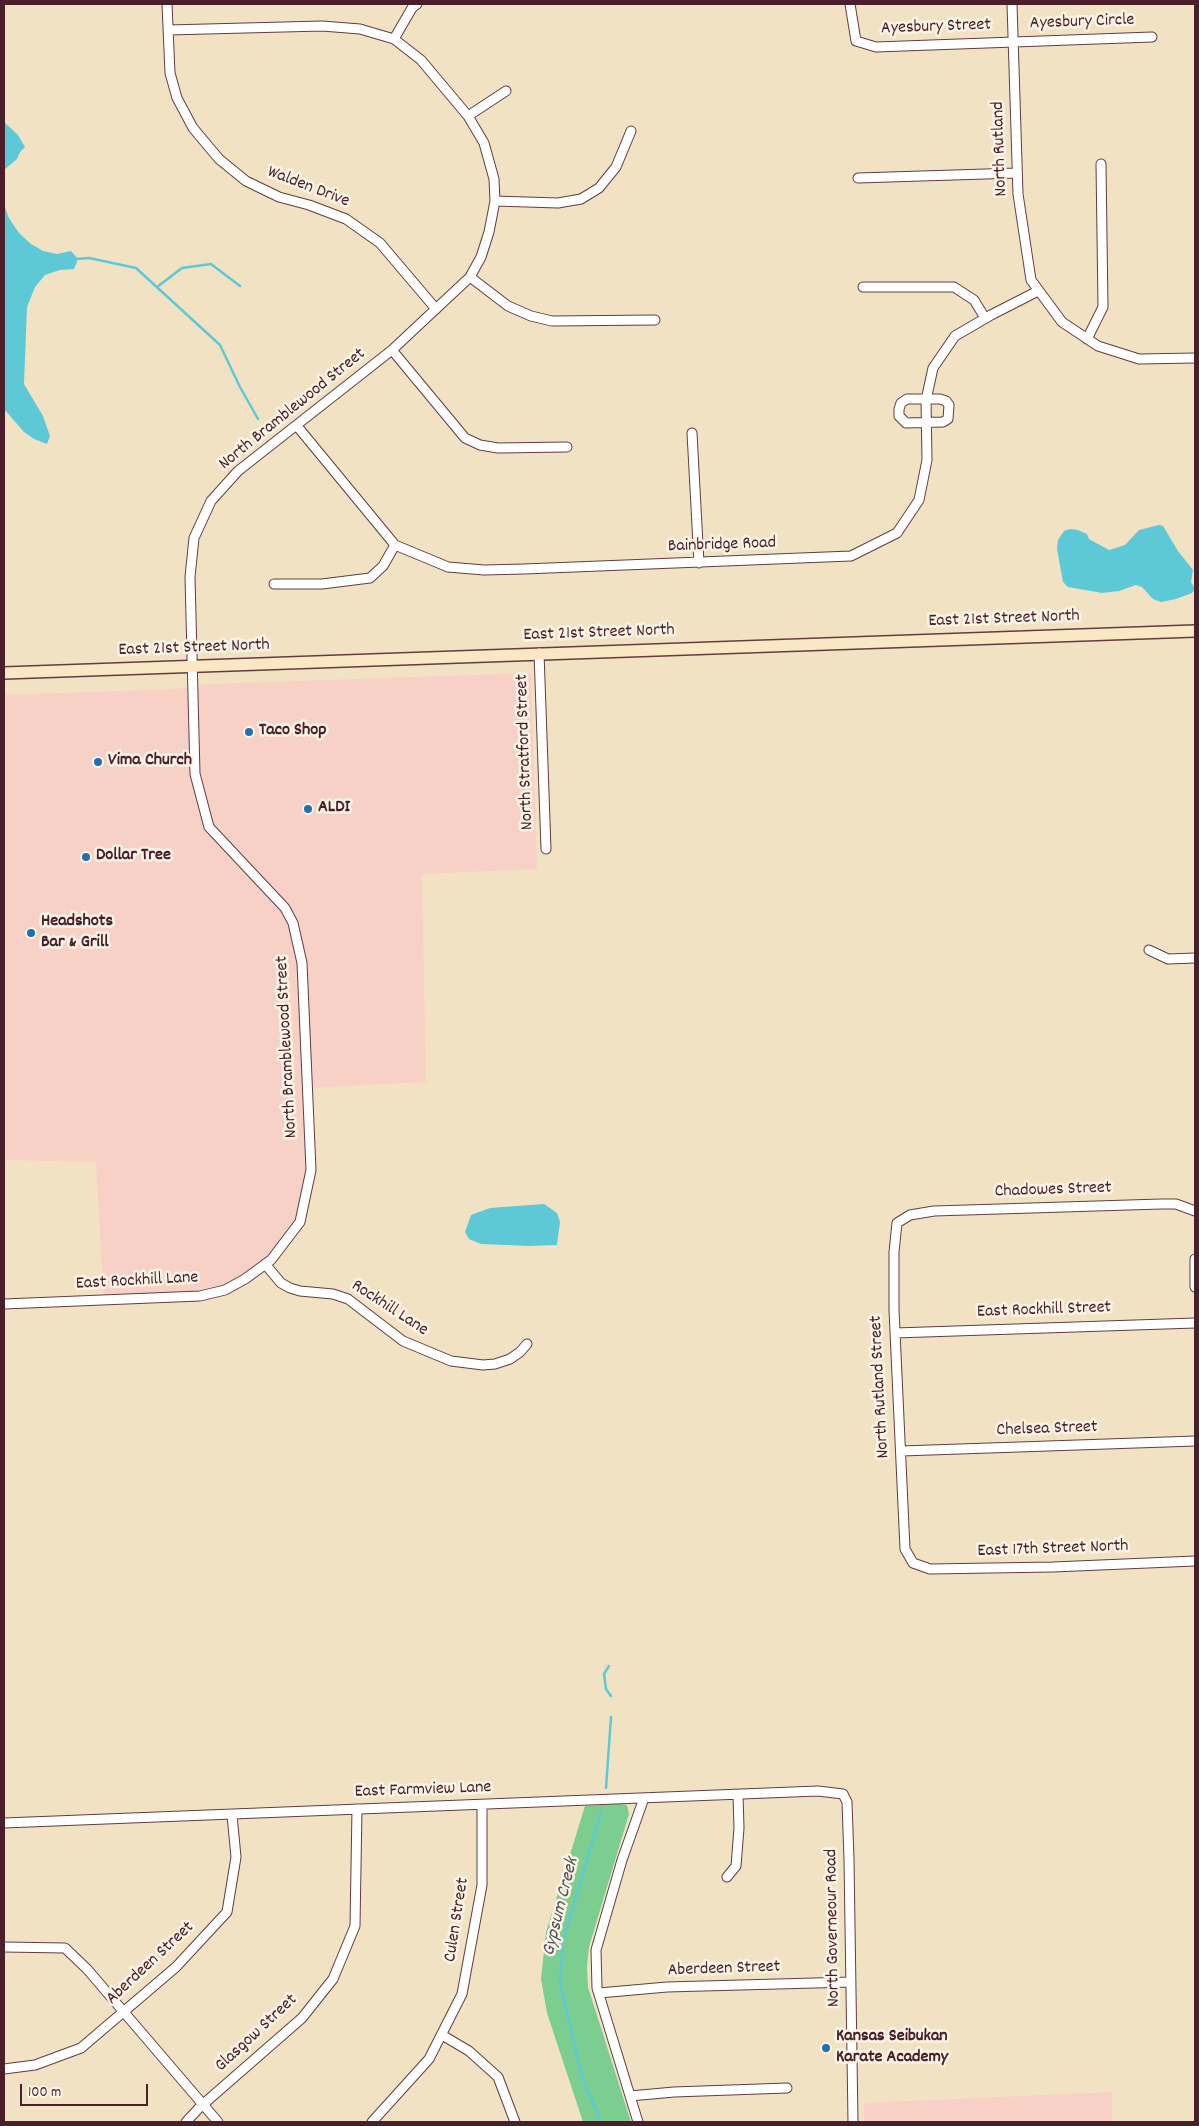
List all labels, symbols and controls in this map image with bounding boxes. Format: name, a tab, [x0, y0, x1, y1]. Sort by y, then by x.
street label: Ayesbury Circle	[1029, 10, 1135, 36]
street label: Ayesbury Street	[881, 15, 991, 41]
street label: North Rutland	[989, 101, 1013, 197]
street label: Walden Drive	[264, 162, 352, 214]
street label: North Bramblewood Street	[215, 344, 371, 476]
street label: Bainbridge Road	[667, 533, 777, 559]
street label: East 21st Street North	[928, 607, 1080, 633]
street label: East 21st Street North	[523, 621, 675, 647]
street label: East 21st Street North	[118, 636, 270, 662]
street label: North Stratford Street	[512, 674, 540, 830]
place label: Taco Shop	[259, 721, 326, 743]
marker: Taco Shop	[243, 726, 255, 738]
place label: Vima Church	[108, 751, 192, 773]
marker: Vima Church	[92, 756, 104, 768]
place label: ALDI	[318, 798, 350, 820]
marker: ALDI	[302, 803, 314, 815]
place label: Dollar Tree	[96, 846, 171, 868]
marker: Dollar Tree	[80, 851, 92, 863]
place label: Headshots Bar & Grill	[41, 912, 113, 954]
marker: Headshots Bar & Grill	[25, 927, 37, 939]
street label: North Bramblewood Street	[272, 955, 304, 1139]
street label: Chadowes Street	[994, 1178, 1112, 1204]
street label: East Rockhill Lane	[75, 1268, 199, 1296]
street label: Rockhill Lane	[346, 1276, 432, 1342]
street label: East Rockhill Street	[977, 1298, 1111, 1324]
street label: North Rutland Street	[866, 1315, 896, 1459]
street label: Chelsea Street	[996, 1417, 1098, 1443]
street label: East 17th Street North	[977, 1537, 1129, 1563]
street label: East Farmview Lane	[354, 1778, 492, 1804]
street label: North Governeour Road	[822, 1849, 846, 2007]
water label: Gypsum Creek	[539, 1855, 585, 1959]
street label: Culen Street	[441, 1876, 475, 1964]
street label: Aberdeen Street	[102, 1918, 200, 2010]
street label: Aberdeen Street	[667, 1957, 781, 1983]
street label: Glasgow Street	[211, 1990, 303, 2078]
place label: Kansas Seibukan Karate Academy	[836, 2027, 948, 2070]
marker: Kansas Seibukan Karate Academy	[820, 2042, 832, 2054]
scale bar	[22, 2074, 150, 2106]
text: 100 m	[28, 2082, 61, 2104]

